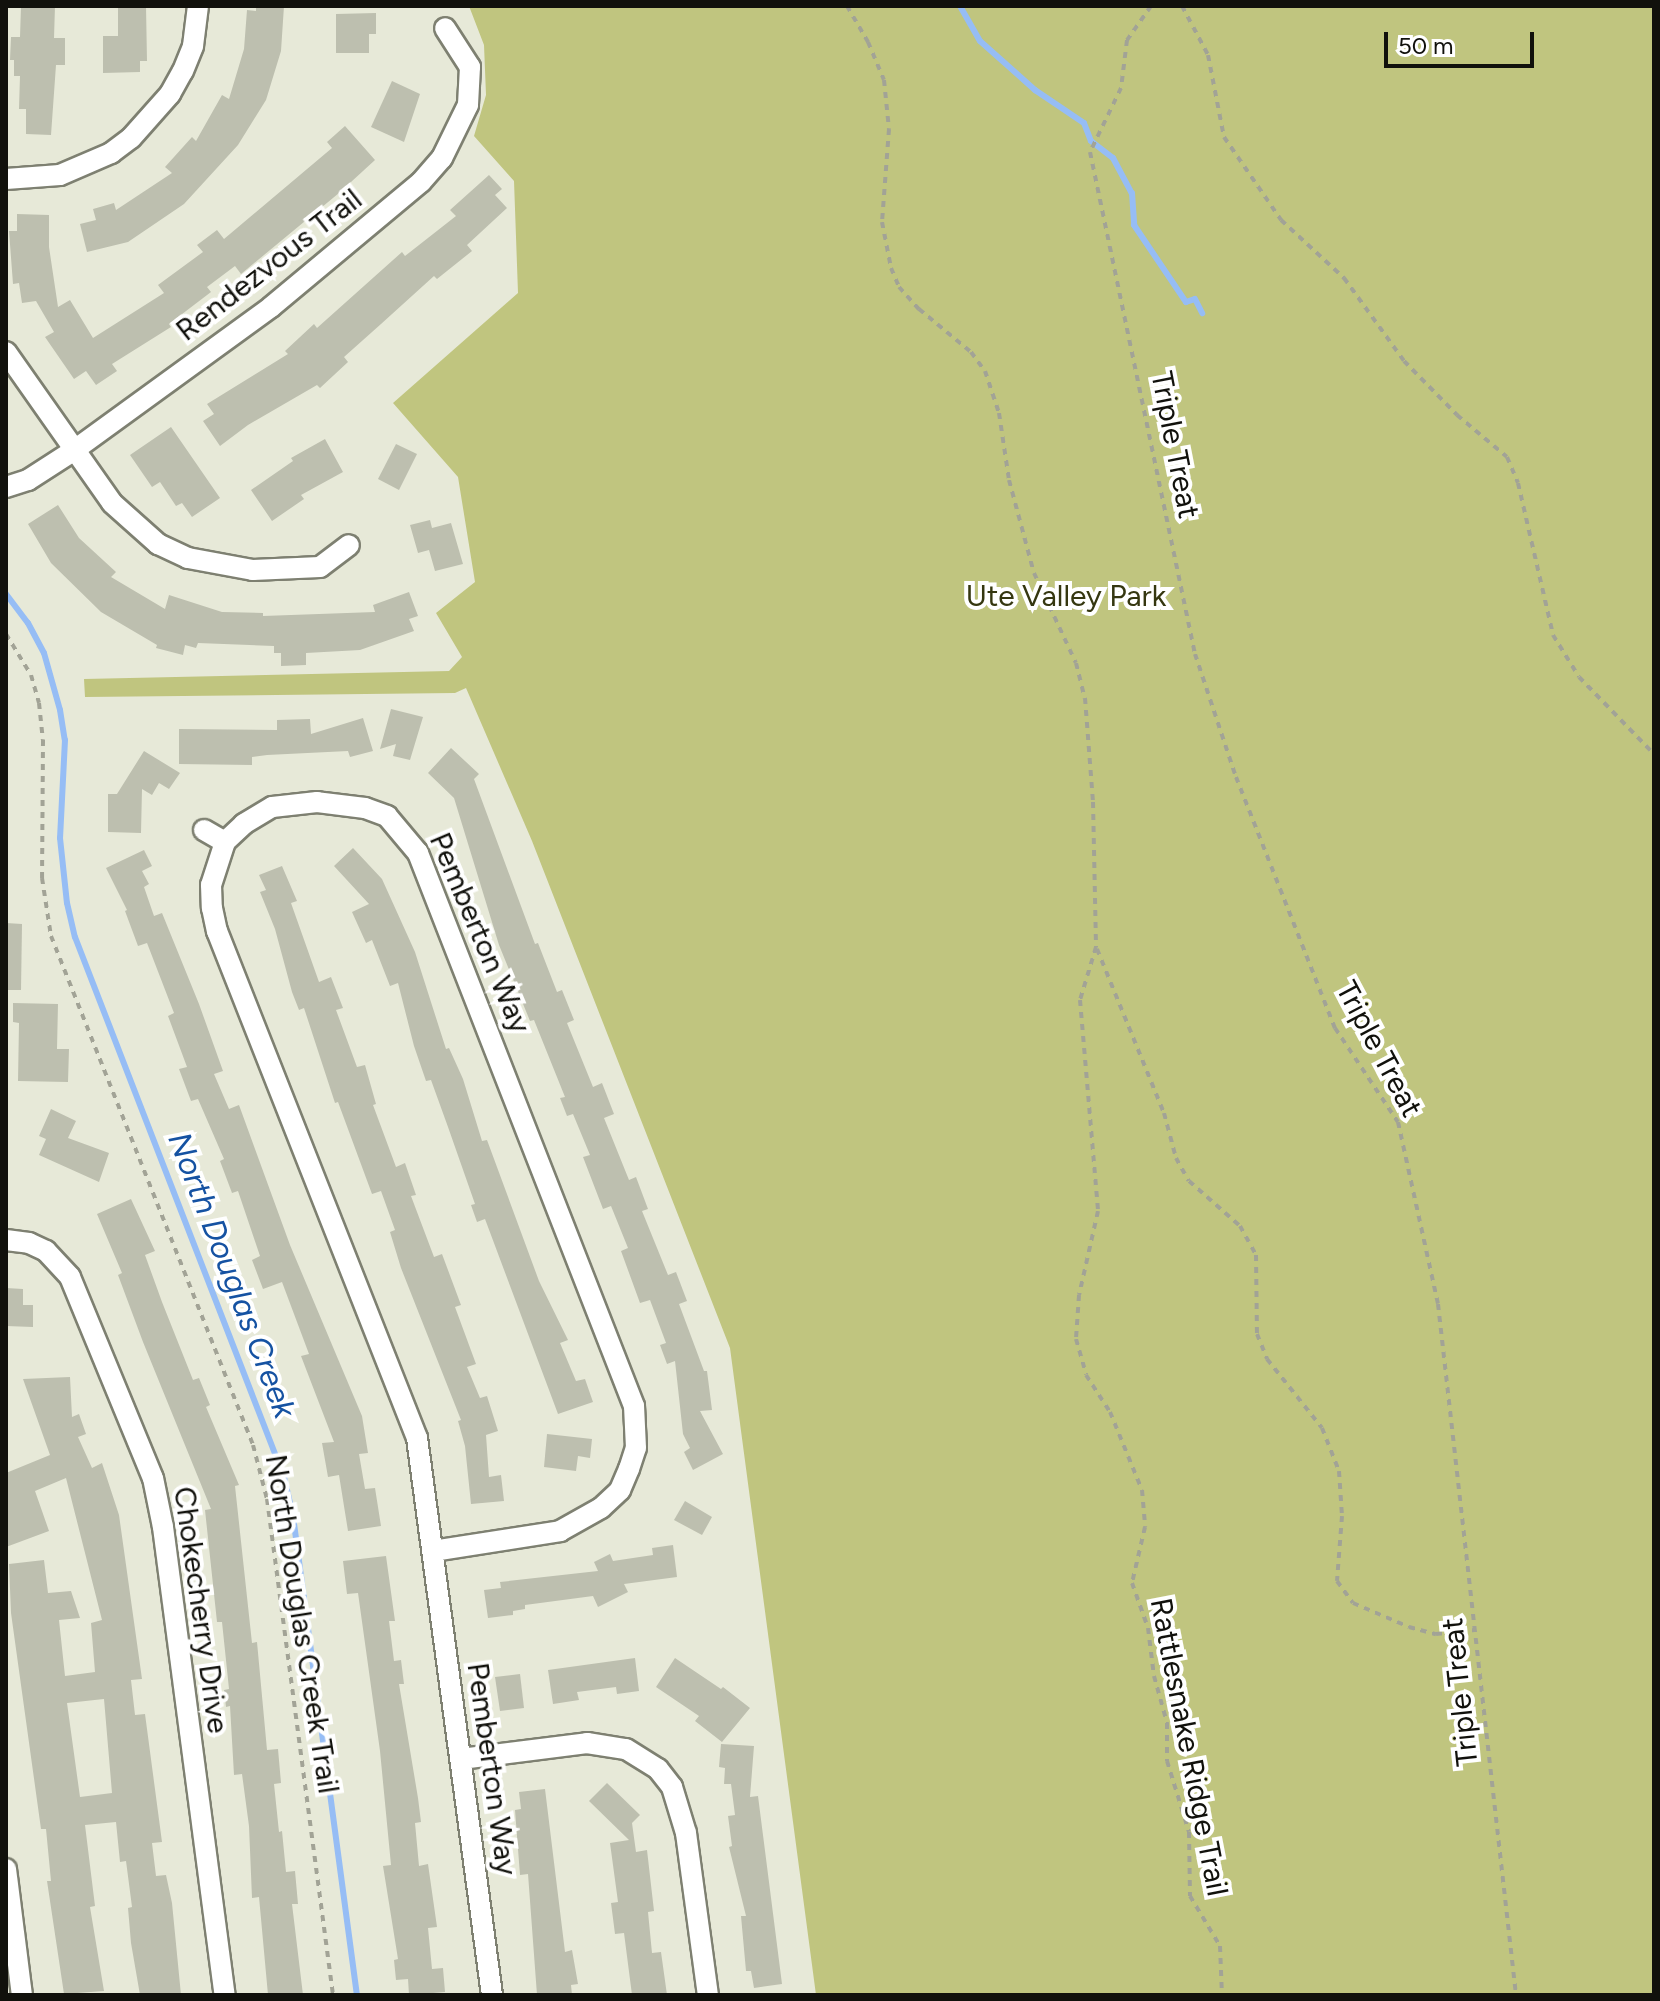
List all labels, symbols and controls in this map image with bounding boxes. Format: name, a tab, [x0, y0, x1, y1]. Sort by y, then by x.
scale bar	[1388, 16, 1538, 66]
text: 50 m	[1398, 31, 1454, 60]
street label: Rendezvous Trail	[169, 181, 369, 349]
street label: Triple Treat	[1143, 369, 1207, 521]
park label: Ute Valley Park	[966, 578, 1166, 614]
street label: Pemberton Way	[422, 827, 538, 1039]
street label: Triple Treat	[1328, 975, 1430, 1123]
water label: North Douglas Creek	[160, 1127, 304, 1423]
street label: North Douglas Creek Trail	[257, 1452, 347, 1796]
street label: Chokecherry Drive	[166, 1484, 236, 1736]
street label: Rattlesnake Ridge Trail	[1142, 1595, 1236, 1899]
street label: Triple Treat	[1434, 1616, 1486, 1768]
street label: Pemberton Way	[459, 1660, 525, 1878]

